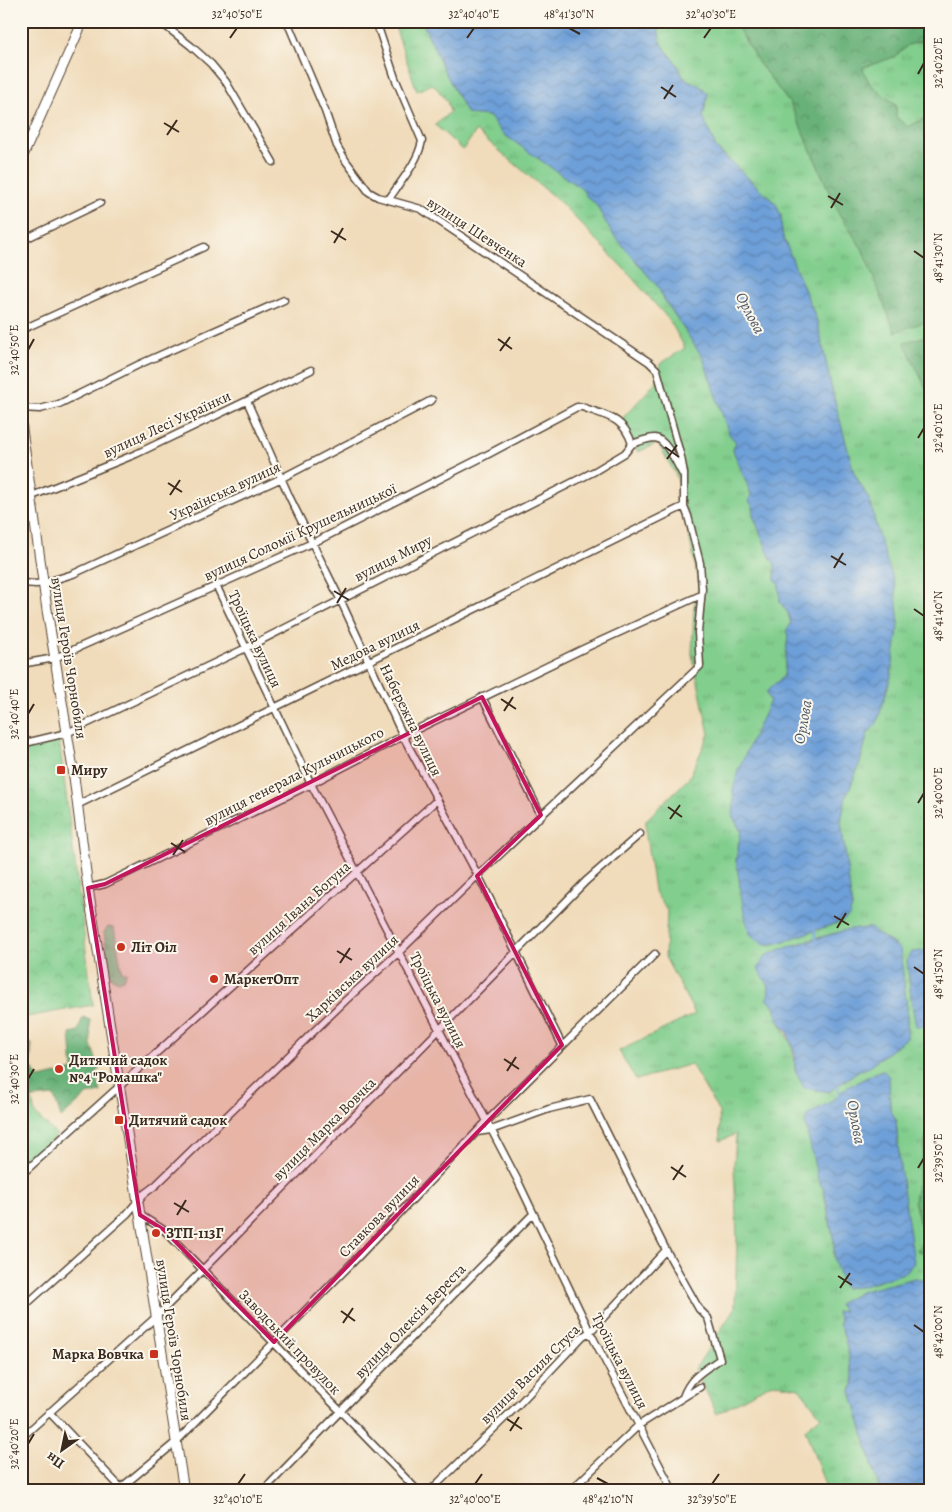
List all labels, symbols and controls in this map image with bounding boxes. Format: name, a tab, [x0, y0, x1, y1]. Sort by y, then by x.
text: 32°40'50"E	[212, 6, 262, 22]
text: 32°40'40"E	[449, 6, 499, 22]
text: 48°41'30"N	[544, 6, 594, 22]
text: 32°40'30"E	[686, 6, 736, 22]
text: 32°40'20"E	[930, 37, 946, 89]
street label: вулиця Шевченка	[423, 192, 531, 272]
text: 48°41'30"N	[930, 233, 946, 283]
water label: Орлова	[730, 288, 770, 338]
text: 32°40'50"E	[6, 325, 22, 375]
street label: вулиця Лесі Українки	[100, 385, 234, 462]
text: 32°40'10"E	[930, 403, 946, 453]
street label: Українська вулиця	[166, 457, 284, 525]
street label: вулиця Соломії Крушельницької	[200, 478, 400, 586]
street label: вулиця Миру	[351, 530, 435, 586]
street label: вулиця Героїв Чорнобиля	[46, 576, 92, 740]
street label: Троїцька вулиця	[224, 587, 286, 691]
text: 48°41'40"N	[930, 590, 946, 641]
street label: Медова вулиця	[327, 615, 423, 675]
street label: Набережна вулиця	[375, 660, 447, 780]
text: 32°40'40"E	[6, 689, 22, 739]
water label: Орлова	[788, 698, 818, 746]
street label: вулиця генерала Кульчицького	[201, 722, 387, 830]
place label: Миру	[71, 760, 108, 780]
marker: Миру	[55, 764, 67, 776]
text: 32°40'00"E	[930, 767, 946, 819]
street label: вулиця Івана Богуна	[243, 856, 355, 960]
street label: Харківська вулиця	[301, 930, 403, 1026]
place label: Літ Оіл	[131, 937, 177, 957]
marker: Літ Оіл	[115, 941, 127, 953]
street label: Троїцька вулиця	[405, 948, 471, 1052]
text: 48°41'50"N	[930, 948, 946, 999]
place label: МаркетОпт	[224, 969, 299, 989]
marker: МаркетОпт	[208, 973, 220, 985]
place label: Дитячий садок №4 "Ромашка"	[69, 1050, 167, 1087]
text: 32°40'30"E	[6, 1054, 22, 1104]
marker: Дитячий садок №4 "Ромашка"	[53, 1063, 65, 1075]
street label: вулиця Марка Вовчка	[268, 1073, 380, 1185]
water label: Орлова	[841, 1098, 871, 1146]
place label: Дитячий садок	[129, 1110, 227, 1130]
marker: Дитячий садок	[113, 1114, 125, 1126]
text: 32°39'50"E	[930, 1133, 946, 1183]
street label: Ставкова вулиця	[334, 1170, 424, 1262]
place label: ЗТП-113Г	[166, 1223, 223, 1243]
marker: ЗТП-113Г	[150, 1227, 162, 1239]
street label: вулиця Героїв Чорнобиля	[151, 1258, 197, 1422]
street label: вулиця Олексія Береста	[350, 1259, 470, 1383]
street label: Заводський провулок	[235, 1285, 346, 1399]
text: 48°42'00"N	[930, 1305, 946, 1359]
street label: Троїцька вулиця	[587, 1309, 653, 1413]
street label: вулиця Василя Стуса	[476, 1320, 584, 1428]
place label: Марка Вовчка	[52, 1344, 145, 1364]
marker: Марка Вовчка	[148, 1348, 160, 1360]
text: 32°40'20"E	[6, 1418, 22, 1470]
north arrow	[38, 1424, 88, 1474]
text: Пн	[42, 1448, 68, 1473]
text: 32°40'10"E	[213, 1491, 263, 1507]
text: 32°40'00"E	[449, 1491, 501, 1507]
text: 48°42'10"N	[583, 1491, 634, 1507]
text: 32°39'50"E	[687, 1491, 737, 1507]

